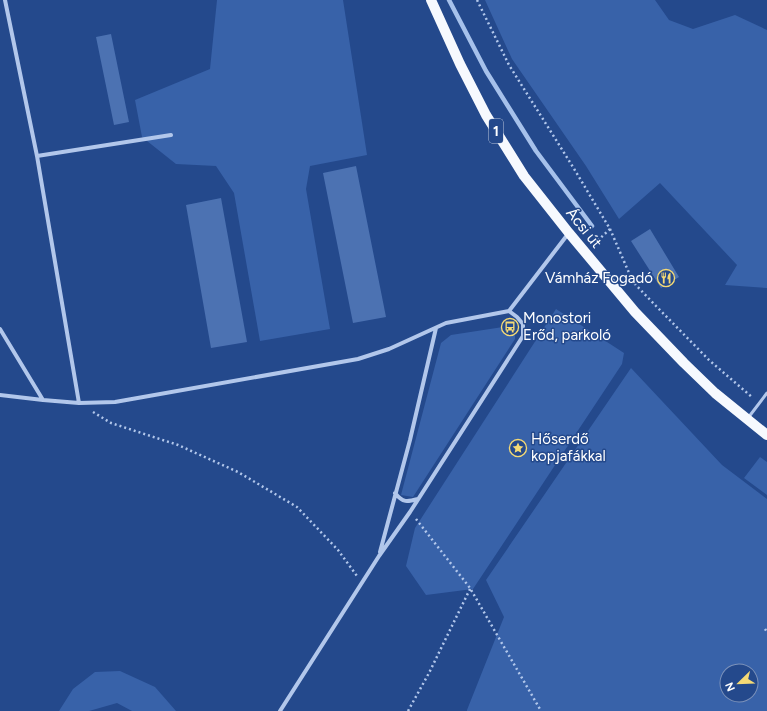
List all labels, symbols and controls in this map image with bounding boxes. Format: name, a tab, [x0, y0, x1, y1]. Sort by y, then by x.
road number: 1	[489, 119, 503, 143]
street label: Ácsi út	[562, 204, 606, 252]
restaurant icon: Vámház Fogadó	[656, 268, 676, 288]
place label: Vámház Fogadó	[545, 269, 653, 287]
place label: Monostori Erőd, parkoló	[523, 309, 611, 344]
bus stop icon: Monostori Erőd, parkoló	[500, 317, 520, 337]
place label: Hőserdő kopjafákkal	[531, 430, 606, 465]
place icon: Hőserdő kopjafákkal	[508, 438, 528, 458]
north arrow	[719, 663, 759, 703]
text: N	[723, 680, 738, 693]

